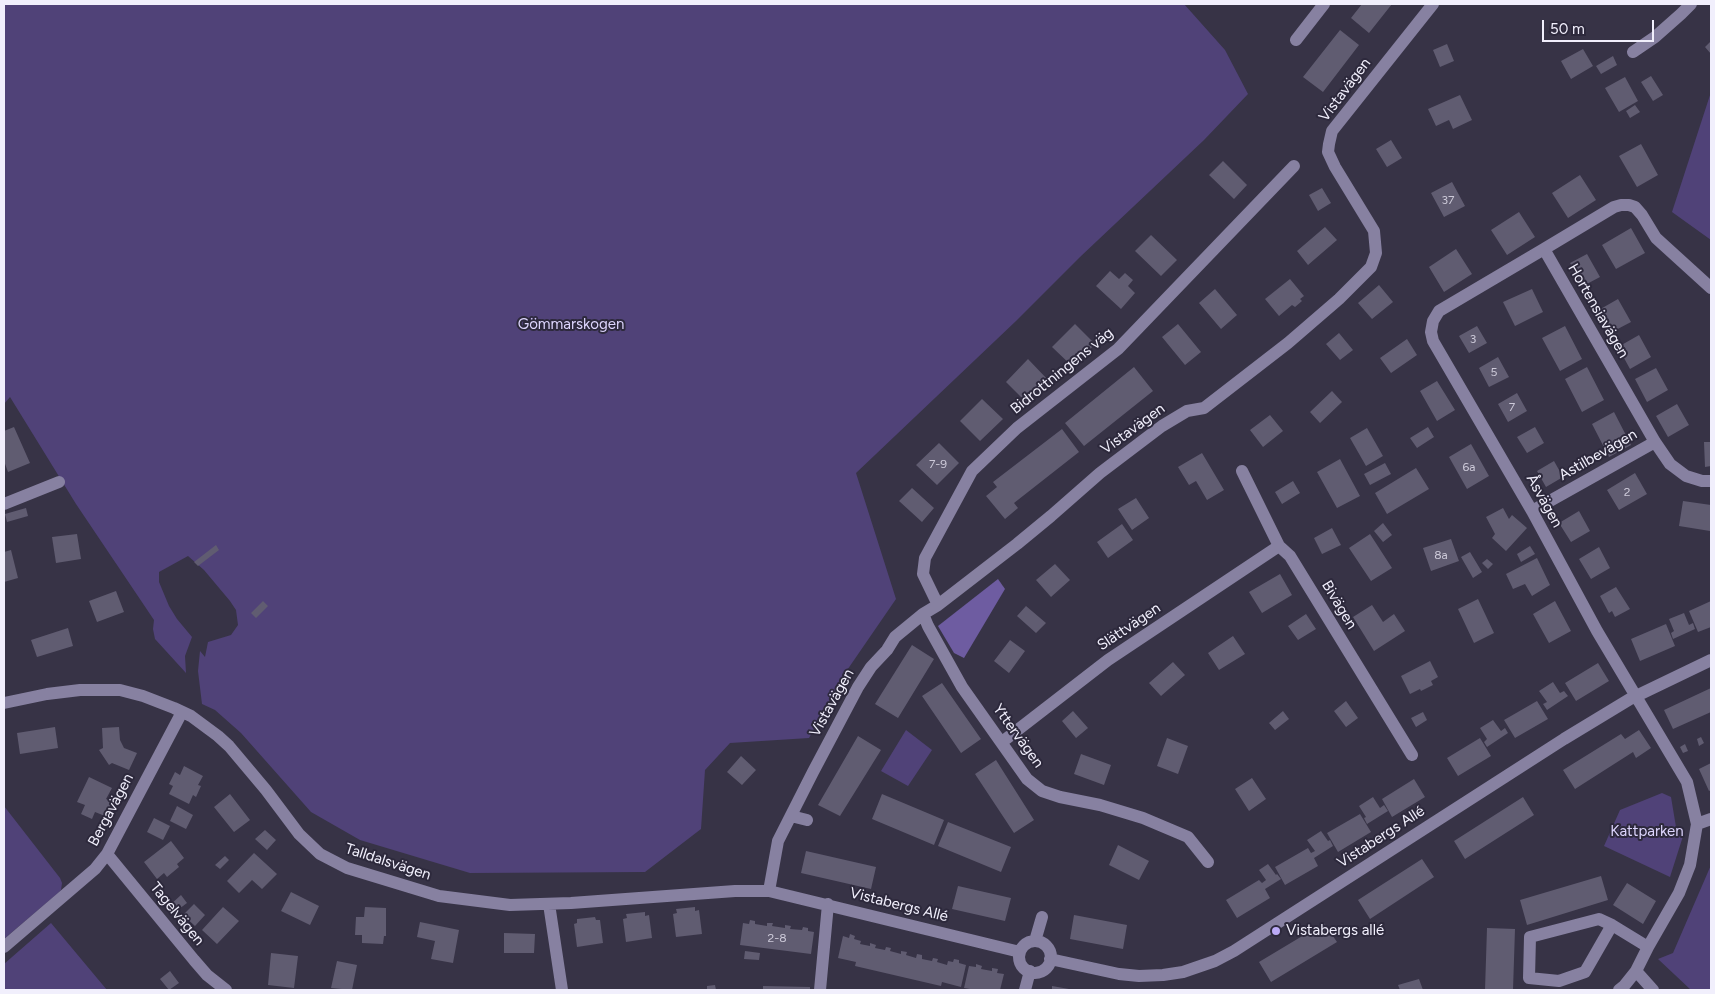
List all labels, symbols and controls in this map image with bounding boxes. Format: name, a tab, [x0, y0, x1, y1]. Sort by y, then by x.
scale bar	[1545, 10, 1658, 42]
text: 50 m	[1550, 20, 1585, 38]
street label: Vistavägen	[1315, 55, 1375, 125]
house number: 37	[1442, 193, 1454, 207]
street label: Hortensiavägen	[1564, 261, 1632, 361]
park label: Gömmarskogen	[518, 316, 624, 334]
street label: Bidrottningens väg	[1007, 324, 1117, 418]
house number: 3	[1470, 332, 1476, 346]
house number: 5	[1491, 365, 1497, 379]
street label: Vistavägen	[1097, 400, 1169, 458]
house number: 7	[1509, 400, 1515, 414]
street label: Astilbevägen	[1556, 425, 1640, 485]
house number: 7-9	[929, 457, 947, 471]
house number: 6a	[1463, 460, 1475, 474]
street label: Åsvägen	[1522, 471, 1566, 531]
house number: 2	[1624, 485, 1630, 499]
house number: 8a	[1434, 548, 1448, 562]
street label: Bivägen	[1318, 577, 1360, 633]
street label: Slättvägen	[1094, 599, 1164, 655]
street label: Vistavägen	[806, 666, 858, 740]
street label: Yttervägen	[989, 701, 1047, 771]
street label: Bergavägen	[84, 771, 138, 849]
street label: Vistabergs Allé	[1334, 802, 1428, 872]
park label: Kattparken	[1610, 823, 1684, 841]
street label: Talldalsvägen	[343, 840, 433, 884]
street label: Tagelvägen	[146, 879, 208, 949]
street label: Vistabergs Allé	[848, 884, 950, 926]
place label: Vistabergs allé	[1286, 922, 1384, 940]
marker: Vistabergs allé	[1270, 925, 1282, 937]
house number: 2-8	[767, 931, 787, 945]

